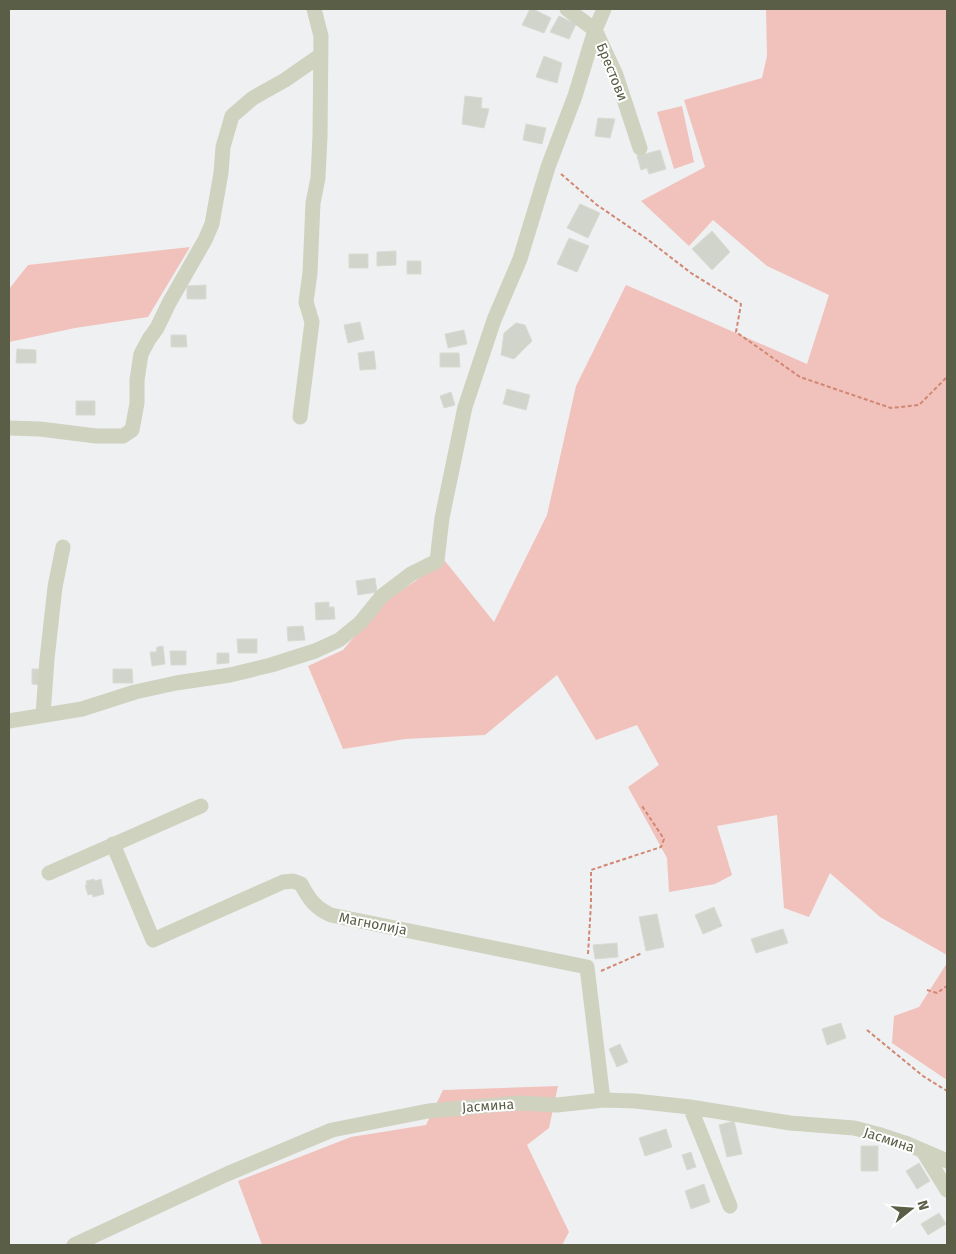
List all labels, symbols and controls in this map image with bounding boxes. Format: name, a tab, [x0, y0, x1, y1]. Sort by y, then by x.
street label: Брестови	[593, 40, 631, 104]
street label: Магнолија	[338, 909, 408, 939]
street label: Јасмина	[461, 1096, 515, 1116]
street label: Јасмина	[862, 1124, 916, 1156]
north arrow	[886, 1184, 936, 1234]
text: N	[913, 1198, 932, 1212]

